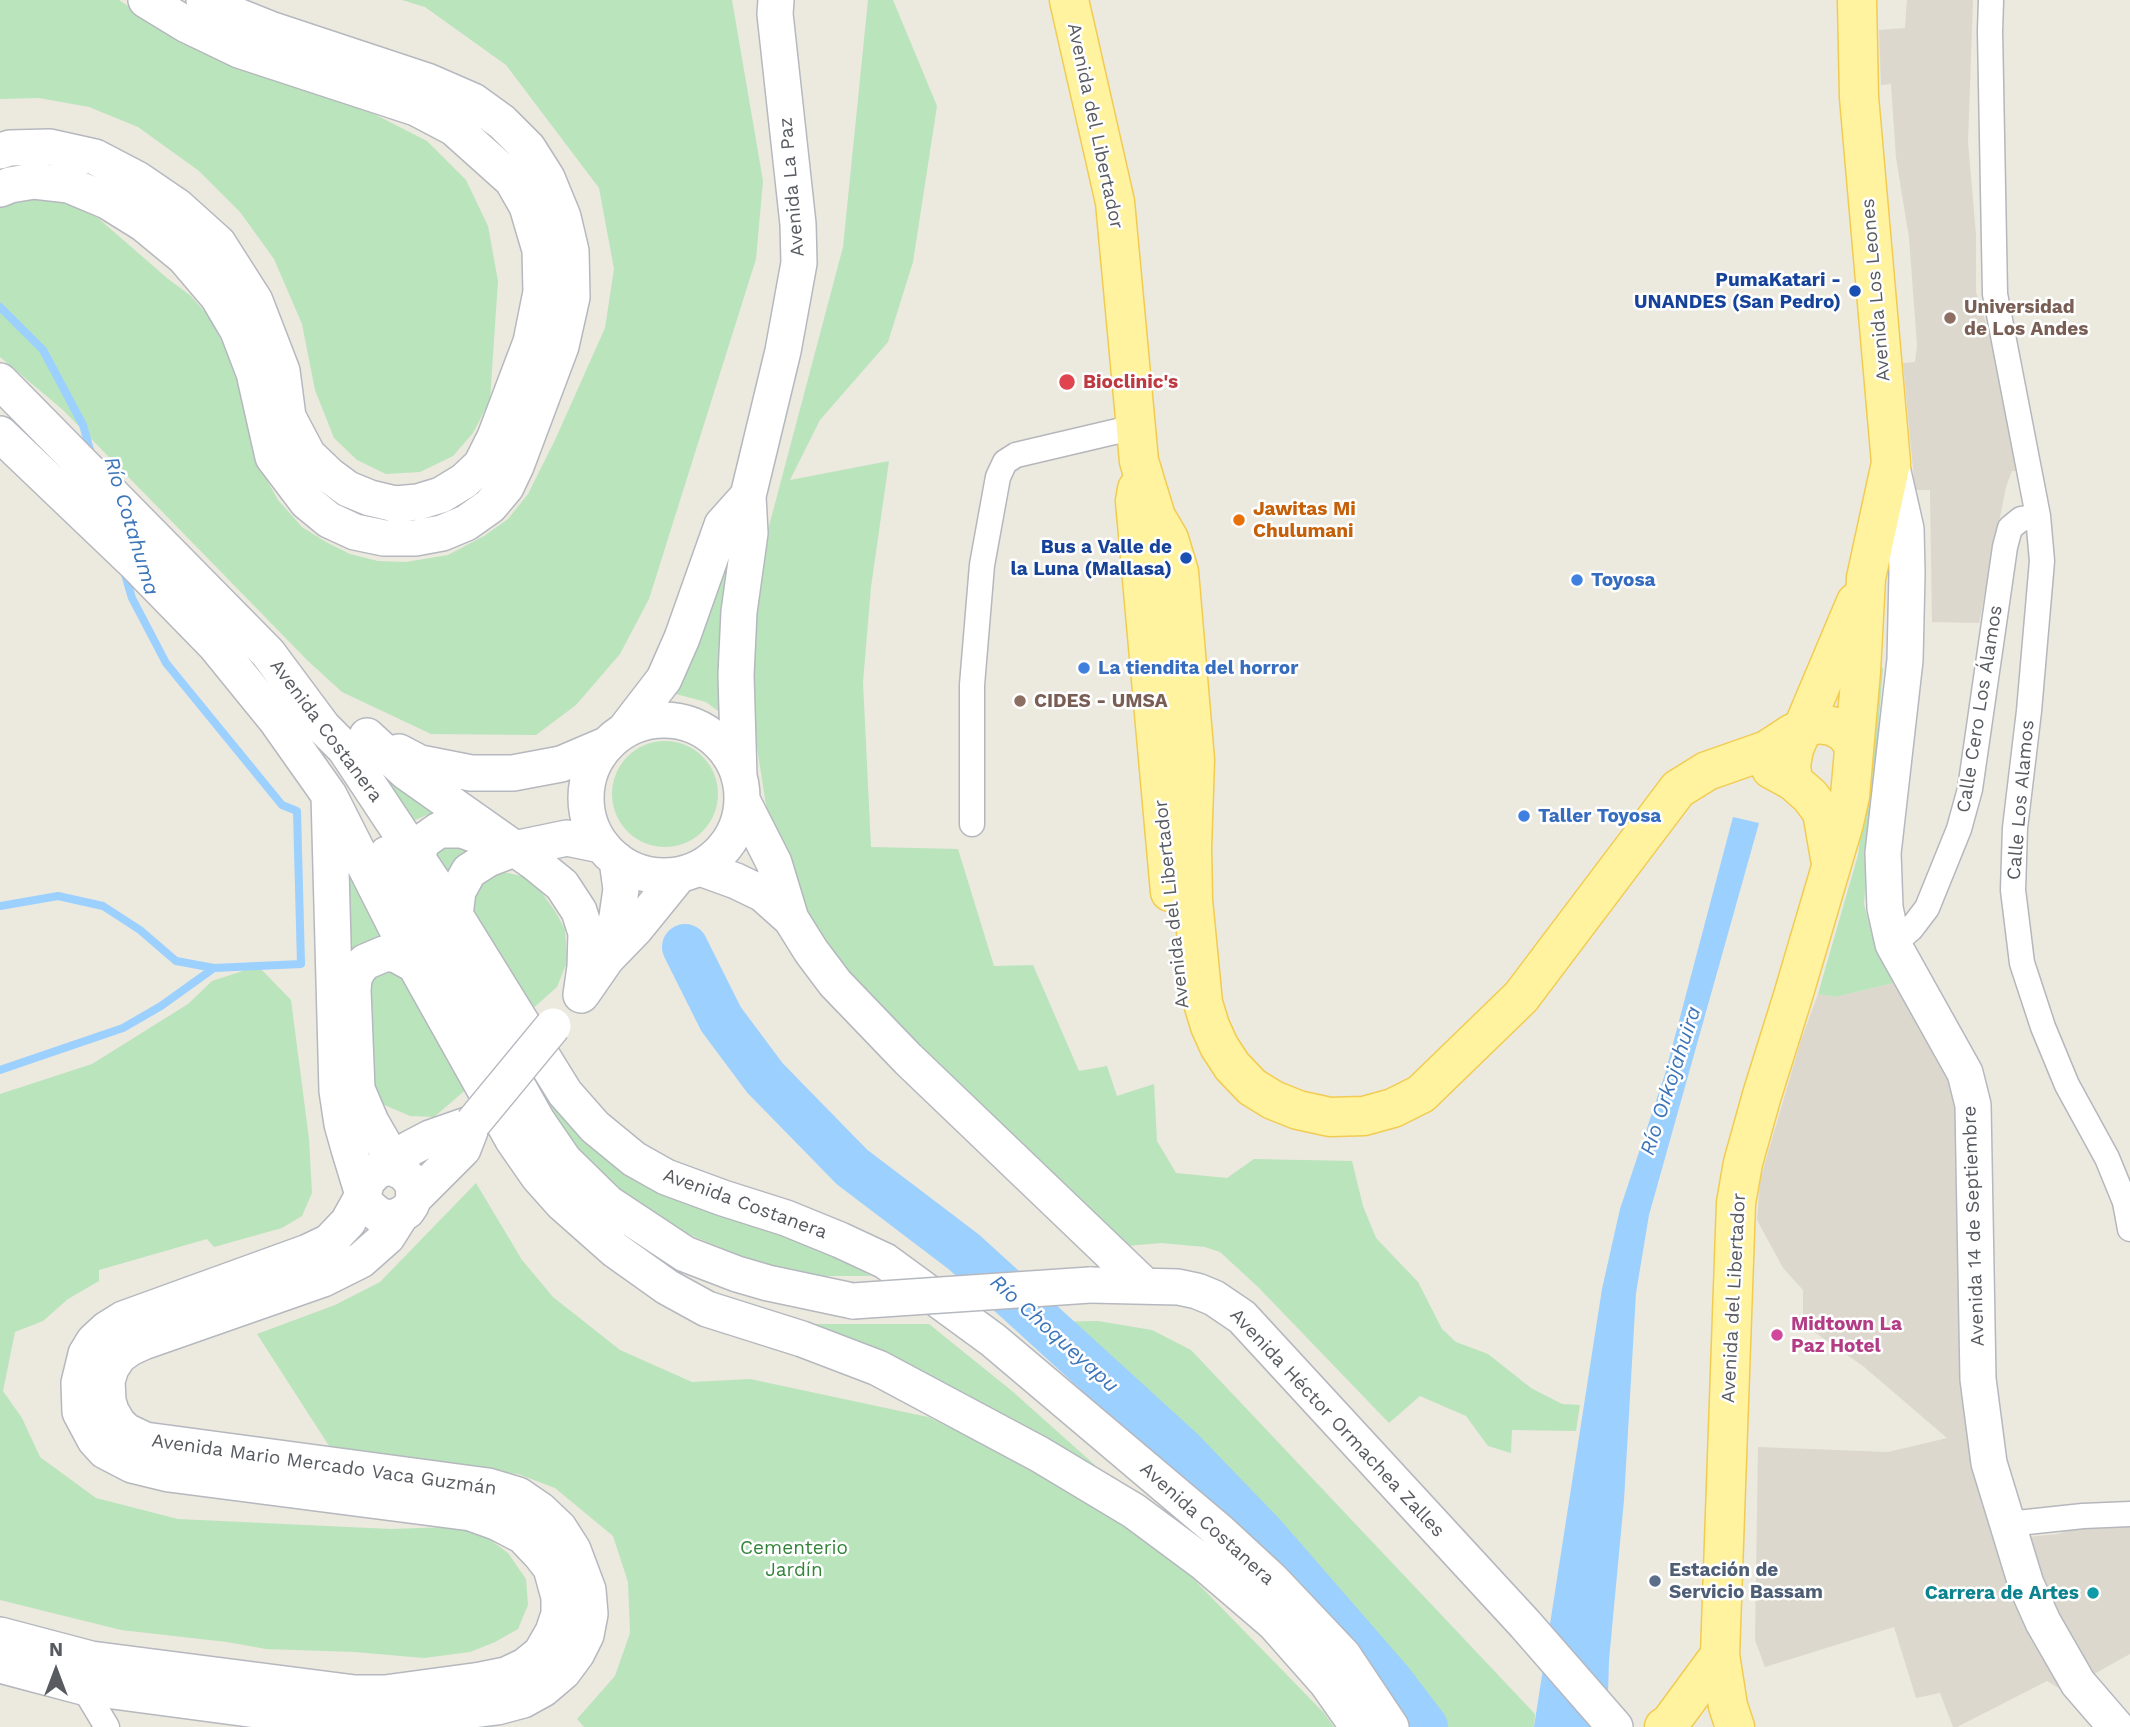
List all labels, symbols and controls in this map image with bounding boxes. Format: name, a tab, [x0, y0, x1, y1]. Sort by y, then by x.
street label: Avenida del Libertador	[1062, 21, 1128, 231]
street label: Avenida La Paz	[775, 116, 809, 258]
street label: Avenida Los Leones	[1857, 197, 1895, 383]
place label: PumaKatari - UNANDES (San Pedro)	[1634, 269, 1841, 313]
marker: PumaKatari - UNANDES (San Pedro)	[1847, 283, 1863, 299]
place label: Universidad de Los Andes	[1964, 296, 2088, 340]
marker: Universidad de Los Andes	[1942, 310, 1958, 326]
place label: Bioclinic's	[1083, 371, 1178, 393]
marker: Bioclinic's	[1057, 372, 1077, 392]
water label: Río Cotahuma	[98, 454, 164, 598]
place label: Jawitas Mi Chulumani	[1253, 498, 1356, 542]
marker: Jawitas Mi Chulumani	[1231, 512, 1247, 528]
place label: Bus a Valle de la Luna (Mallasa)	[1010, 536, 1172, 580]
marker: Bus a Valle de la Luna (Mallasa)	[1178, 550, 1194, 566]
place label: Toyosa	[1591, 569, 1656, 591]
marker: Toyosa	[1569, 572, 1585, 588]
street label: Calle Cero Los Álamos	[1952, 604, 2008, 814]
street label: Avenida Costanera	[265, 655, 387, 807]
place label: La tiendita del horror	[1098, 657, 1298, 679]
marker: La tiendita del horror	[1076, 660, 1092, 676]
place label: CIDES - UMSA	[1034, 690, 1168, 712]
marker: CIDES - UMSA	[1012, 693, 1028, 709]
street label: Calle Los Alamos	[2003, 719, 2039, 881]
street label: Avenida del Libertador	[1150, 798, 1194, 1010]
place label: Taller Toyosa	[1538, 805, 1661, 827]
marker: Taller Toyosa	[1516, 808, 1532, 824]
water label: Río Orkojahuira	[1635, 1003, 1707, 1159]
street label: Avenida 14 de Septiembre	[1958, 1105, 1990, 1347]
street label: Avenida Costanera	[660, 1164, 830, 1244]
street label: Avenida del Libertador	[1717, 1192, 1751, 1404]
water label: Río Choqueyapu	[985, 1270, 1123, 1398]
street label: Avenida Héctor Ormachea Zalles	[1225, 1304, 1449, 1542]
place label: Midtown La Paz Hotel	[1791, 1313, 1902, 1357]
marker: Midtown La Paz Hotel	[1769, 1327, 1785, 1343]
street label: Avenida Mario Mercado Vaca Guzmán	[150, 1429, 498, 1501]
street label: Avenida Costanera	[1135, 1458, 1279, 1590]
park label: Cementerio Jardín	[740, 1537, 848, 1581]
place label: Estación de Servicio Bassam	[1669, 1559, 1823, 1603]
marker: Estación de Servicio Bassam	[1647, 1573, 1663, 1589]
place label: Carrera de Artes	[1925, 1582, 2079, 1604]
marker: Carrera de Artes	[2085, 1585, 2101, 1601]
north arrow	[21, 1636, 91, 1706]
text: N	[49, 1638, 63, 1661]

